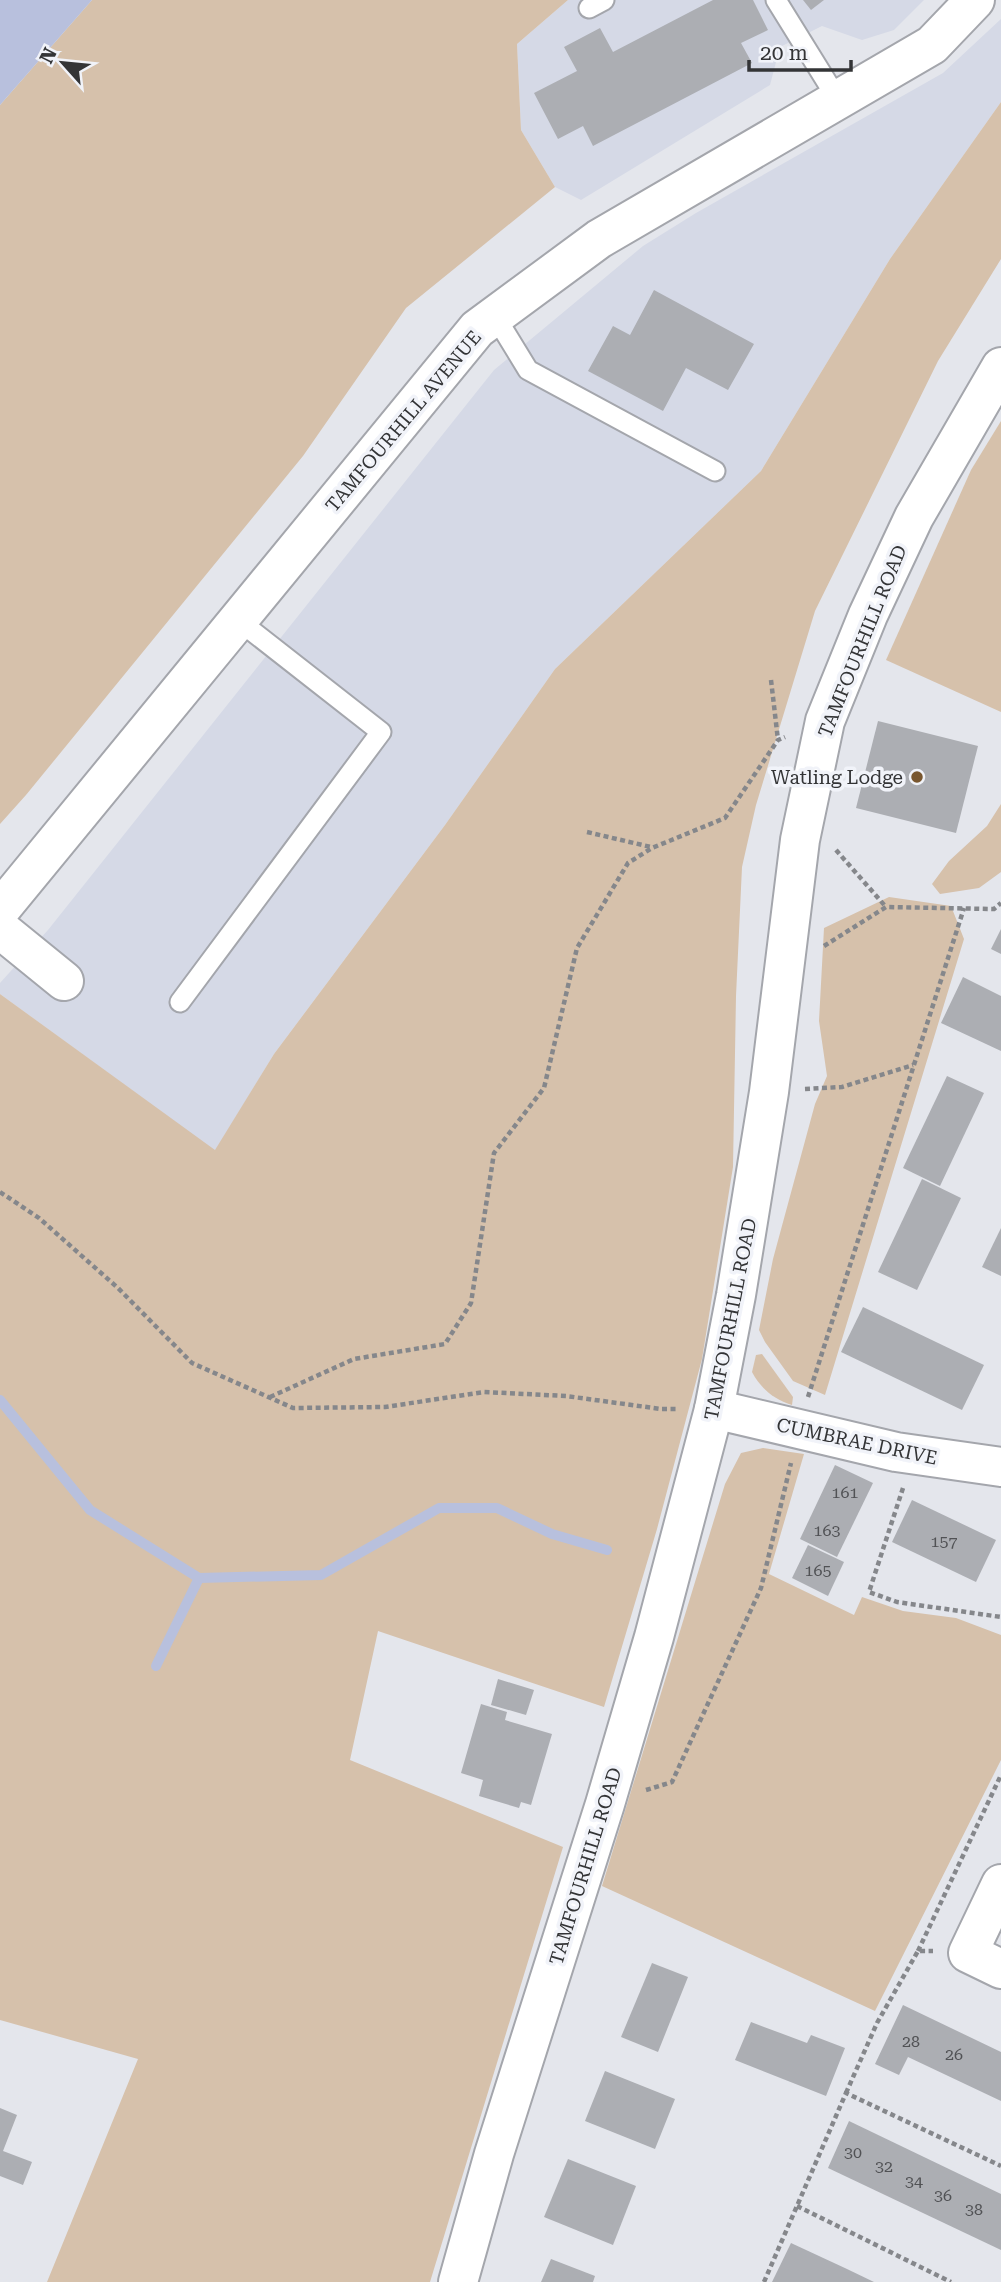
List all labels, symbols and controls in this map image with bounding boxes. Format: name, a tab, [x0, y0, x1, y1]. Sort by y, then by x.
north arrow	[28, 28, 98, 98]
scale bar	[749, 28, 850, 72]
text: 20 m	[760, 41, 808, 65]
text: N	[35, 43, 62, 67]
street label: TAMFOURHILL AVENUE	[321, 326, 486, 517]
street label: TAMFOURHILL ROAD	[813, 542, 912, 741]
place label: Watling Lodge	[771, 766, 903, 789]
marker: Watling Lodge	[909, 769, 925, 785]
street label: TAMFOURHILL ROAD	[700, 1216, 761, 1422]
street label: CUMBRAE DRIVE	[774, 1413, 939, 1470]
house number: 161	[832, 1483, 858, 1502]
house number: 163	[814, 1521, 840, 1540]
house number: 157	[931, 1532, 957, 1551]
house number: 165	[805, 1561, 831, 1580]
street label: TAMFOURHILL ROAD	[544, 1765, 626, 1968]
house number: 28	[902, 2032, 920, 2051]
house number: 26	[945, 2045, 963, 2064]
house number: 30	[844, 2143, 862, 2162]
house number: 32	[875, 2157, 893, 2176]
house number: 34	[905, 2172, 923, 2191]
house number: 36	[934, 2186, 952, 2205]
house number: 38	[965, 2200, 983, 2219]

